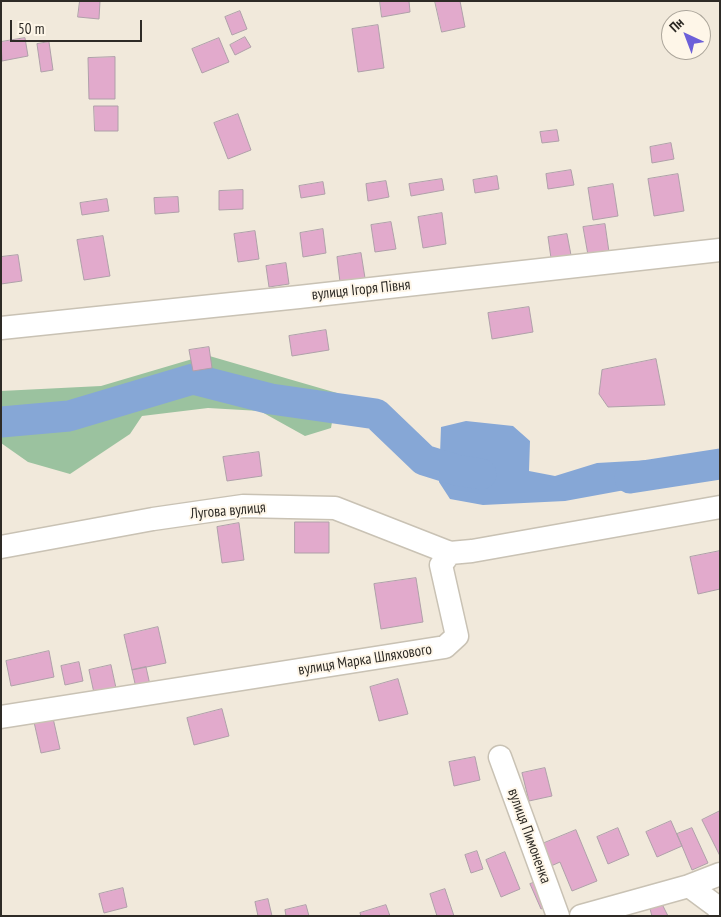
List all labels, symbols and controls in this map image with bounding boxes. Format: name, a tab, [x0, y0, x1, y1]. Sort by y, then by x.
scale bar	[12, 10, 145, 42]
north arrow	[661, 10, 711, 60]
text: Пн	[665, 14, 688, 36]
text: 50 m	[18, 19, 44, 38]
street label: вулиця Ігоря Півня	[311, 276, 411, 304]
street label: Лугова вулиця	[189, 499, 267, 523]
street label: вулиця Марка Шляхового	[297, 641, 433, 679]
street label: вулиця Пимоненка	[504, 786, 554, 886]

